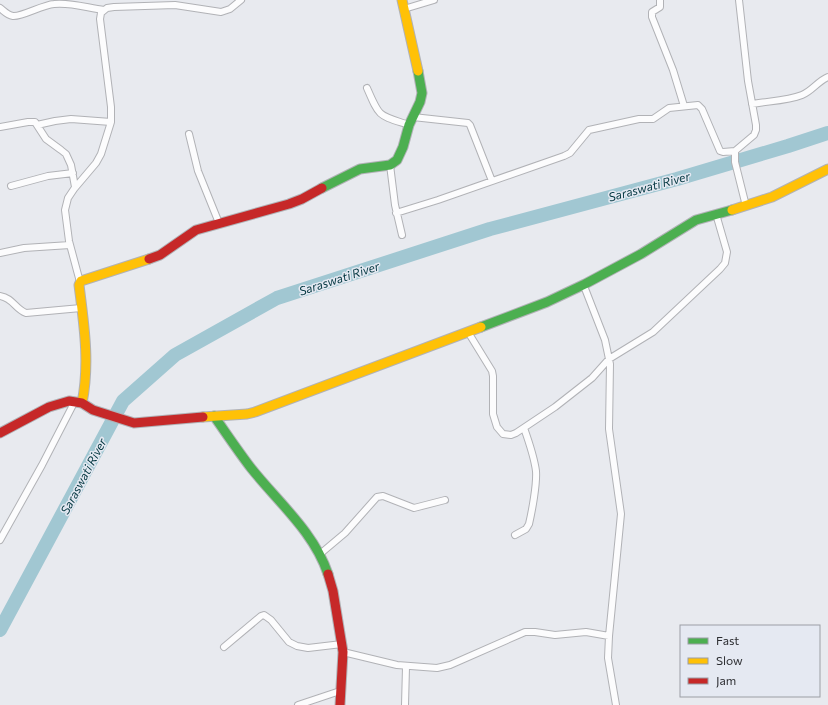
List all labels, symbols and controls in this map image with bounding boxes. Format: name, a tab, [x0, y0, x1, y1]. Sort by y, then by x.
water label: Saraswati River	[607, 168, 692, 204]
water label: Saraswati River	[297, 258, 382, 298]
water label: Saraswati River	[57, 435, 109, 516]
legend	[680, 625, 820, 697]
text: Fast	[716, 633, 739, 647]
text: Slow	[716, 653, 743, 667]
text: Jam	[716, 673, 736, 688]

